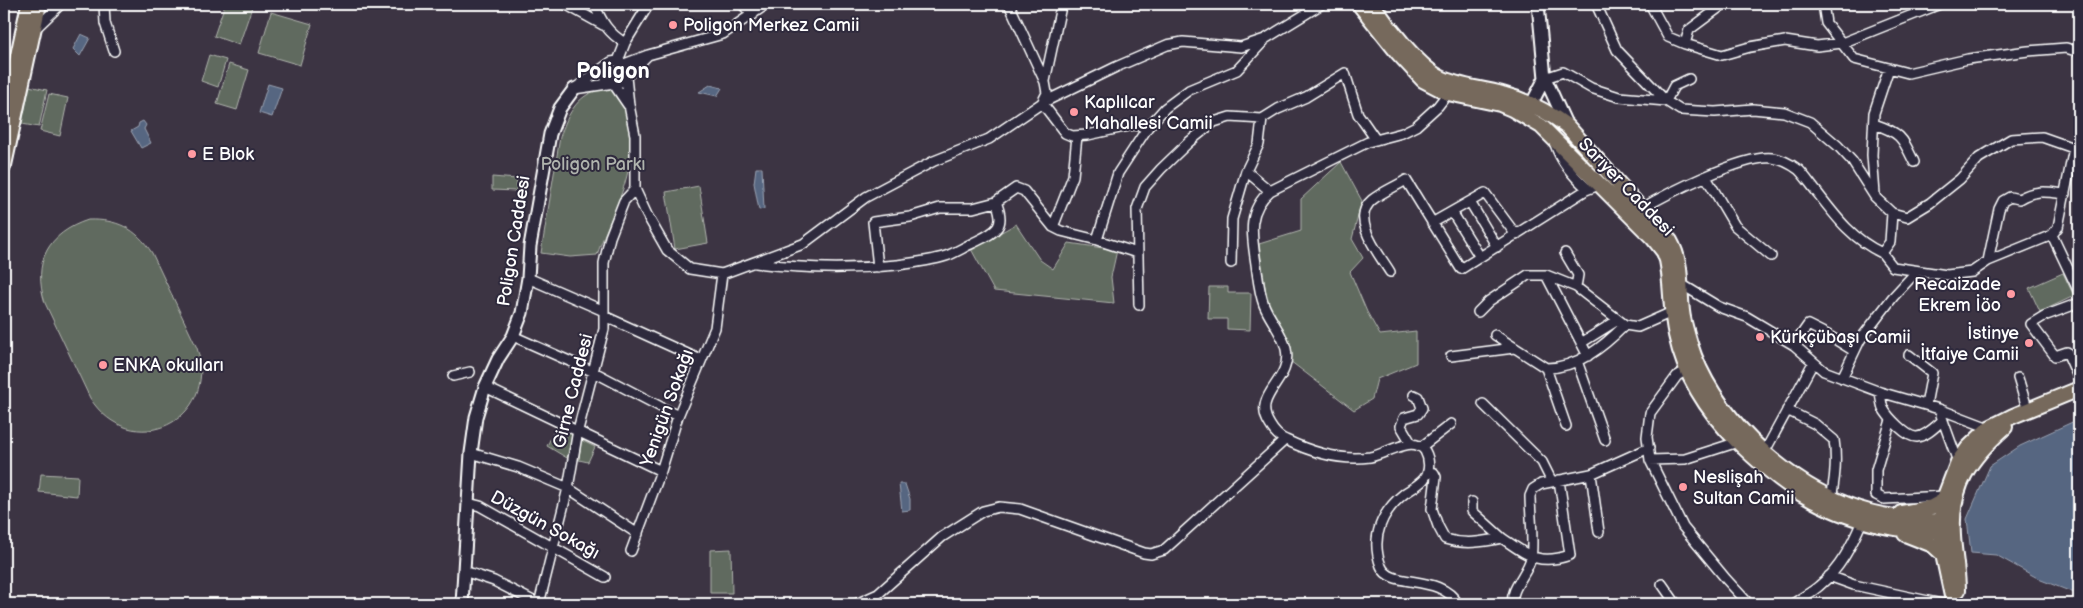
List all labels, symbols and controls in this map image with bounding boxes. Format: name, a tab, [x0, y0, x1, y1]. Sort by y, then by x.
place label: Poligon Merkez Camii	[683, 15, 859, 36]
marker: Poligon Merkez Camii	[667, 19, 679, 31]
district label: Poligon	[576, 58, 650, 85]
place label: Kaplılcar Mahallesi Camii	[1084, 92, 1213, 134]
marker: Kaplılcar Mahallesi Camii	[1068, 106, 1080, 118]
street label: Sarıyer Caddesi	[1574, 134, 1678, 240]
place label: E Blok	[202, 144, 254, 165]
marker: E Blok	[186, 148, 198, 160]
park label: Poligon Parkı	[540, 154, 646, 175]
street label: Poligon Caddesi	[493, 174, 535, 308]
place label: Recaizade Ekrem İöo	[1914, 274, 2001, 316]
marker: Recaizade Ekrem İöo	[2005, 288, 2017, 300]
place label: İstinye İtfaiye Camii	[1920, 322, 2019, 365]
place label: Kürkçübaşı Camii	[1770, 327, 1911, 348]
marker: Kürkçübaşı Camii	[1754, 331, 1766, 343]
street label: Girne Caddesi	[549, 332, 597, 450]
marker: İstinye İtfaiye Camii	[2023, 337, 2035, 349]
street label: Yenigün Sokağı	[636, 346, 698, 471]
place label: ENKA okulları	[113, 355, 224, 376]
marker: ENKA okulları	[97, 359, 109, 371]
place label: Neslişah Sultan Camii	[1693, 467, 1794, 509]
marker: Neslişah Sultan Camii	[1677, 481, 1689, 493]
street label: Düzgün Sokağı	[487, 486, 603, 564]

